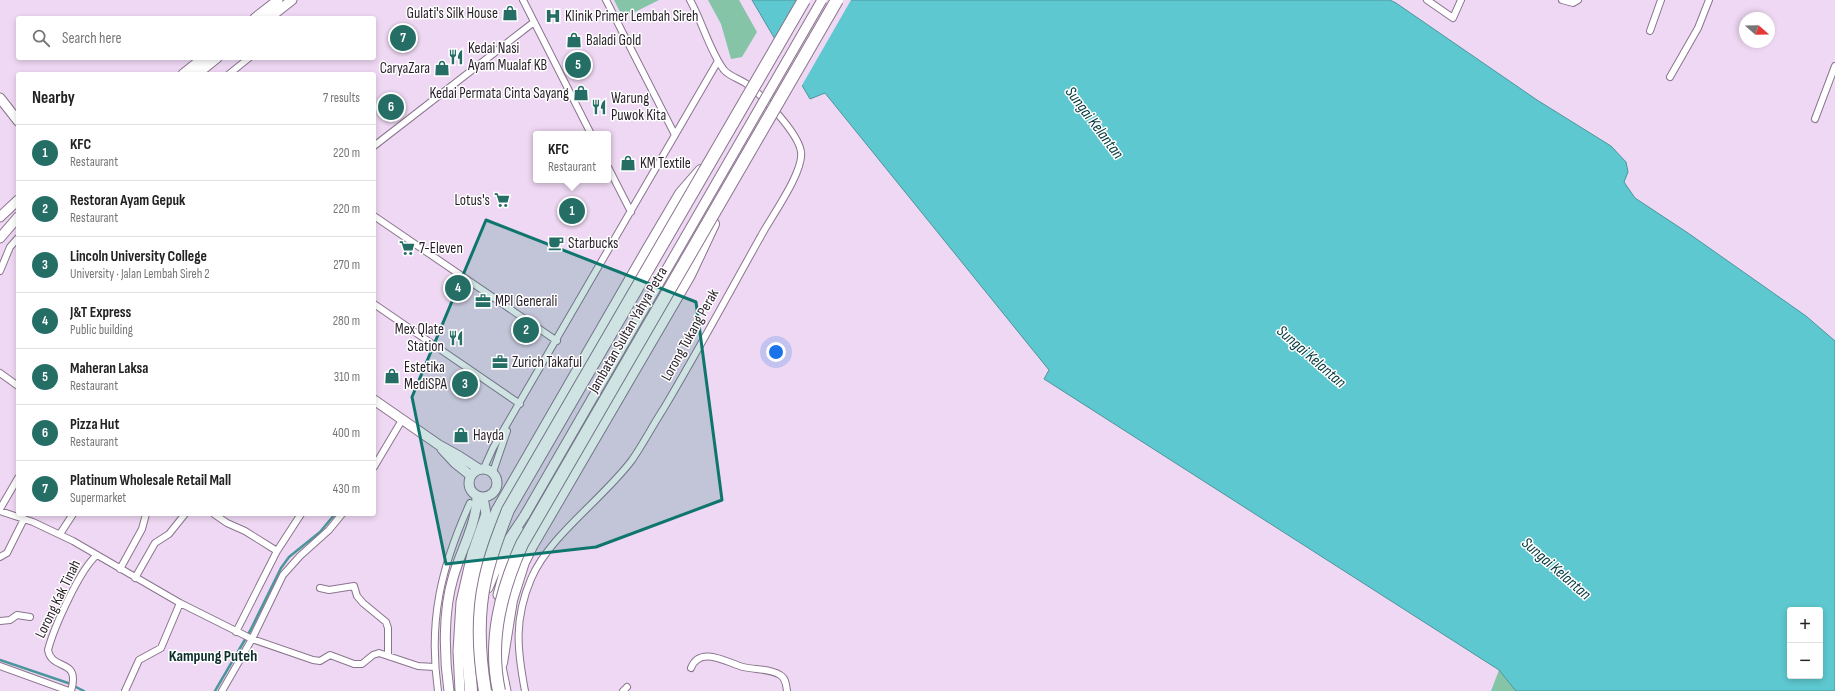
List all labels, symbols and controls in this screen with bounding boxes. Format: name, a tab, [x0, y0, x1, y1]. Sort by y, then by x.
place label: Gulati's Silk House	[407, 4, 498, 23]
shop icon: Gulati's Silk House	[501, 4, 519, 22]
hospital icon: Klinik Primer Lembah Sireh	[544, 7, 562, 25]
place label: Klinik Primer Lembah Sireh	[565, 7, 698, 26]
north arrow	[1739, 12, 1775, 48]
search box	[16, 16, 376, 60]
pin: 7	[390, 23, 416, 53]
icon: search	[30, 27, 52, 49]
text: Search here	[62, 29, 122, 48]
shop icon: Baladi Gold	[565, 31, 583, 49]
place label: Baladi Gold	[586, 31, 641, 50]
place label: Kedai Nasi Ayam Mualaf KB	[467, 39, 548, 75]
restaurant icon: Kedai Nasi Ayam Mualaf KB	[447, 48, 465, 66]
pin: 5	[565, 50, 591, 80]
place label: CaryaZara	[380, 59, 430, 78]
shop icon: CaryaZara	[433, 59, 451, 77]
water label: Sungai Kelantan	[1061, 83, 1127, 163]
place label: Kedai Permata Cinta Sayang	[429, 84, 569, 103]
shop icon: Kedai Permata Cinta Sayang	[572, 84, 590, 102]
text: Nearby	[32, 88, 75, 108]
place label: Warung Puwok Kita	[611, 89, 666, 125]
text: 7 results	[323, 90, 360, 106]
pin: 6	[378, 92, 404, 122]
restaurant icon: Warung Puwok Kita	[590, 98, 608, 116]
popup	[533, 131, 611, 183]
text: KFC	[70, 135, 91, 154]
text: KFC	[548, 140, 569, 159]
text: 1	[42, 145, 48, 161]
text: 220 m	[333, 145, 360, 161]
text: Restaurant	[70, 154, 118, 170]
shop icon: KM Textile	[619, 154, 637, 172]
place label: KM Textile	[640, 154, 691, 173]
text: Restaurant	[548, 159, 596, 175]
text: Restoran Ayam Gepuk	[70, 191, 185, 210]
place label: Lotus's	[454, 191, 490, 210]
supermarket icon: Lotus's	[493, 191, 511, 209]
pin: 1	[559, 196, 585, 226]
text: 2	[42, 201, 48, 217]
text: 220 m	[333, 201, 360, 217]
text: Restaurant	[70, 210, 118, 226]
cafe icon: Starbucks	[547, 234, 565, 252]
place label: Starbucks	[568, 234, 618, 253]
supermarket icon: 7-Eleven	[398, 239, 416, 257]
place label: 7-Eleven	[419, 239, 463, 258]
text: Lincoln University College	[70, 247, 207, 266]
text: 3	[42, 257, 48, 273]
text: 270 m	[333, 257, 360, 273]
street label: Jambatan Sultan Yahya Petra	[584, 263, 672, 397]
text: University · Jalan Lembah Sireh 2	[70, 266, 210, 282]
pin: 4	[445, 273, 471, 303]
street label: Lorong Tukang Perak	[657, 285, 723, 384]
office icon: MPI Generali	[474, 292, 492, 310]
place label: MPI Generali	[495, 292, 558, 311]
text: J&T Express	[70, 303, 131, 322]
text: 4	[42, 313, 48, 329]
text: 280 m	[333, 313, 360, 329]
pin: 2	[513, 315, 539, 345]
place label: Mex Qlate Station	[395, 320, 444, 356]
text: Public building	[70, 322, 133, 338]
water label: Sungai Kelantan	[1273, 322, 1350, 392]
restaurant icon: Mex Qlate Station	[447, 329, 465, 347]
your location	[766, 342, 786, 362]
office icon: Zurich Takaful	[491, 353, 509, 371]
place label: Zurich Takaful	[512, 353, 582, 372]
place label: Estetika MediSPA	[404, 358, 447, 394]
text: Maheran Laksa	[70, 359, 148, 378]
shop icon: Estetika MediSPA	[383, 367, 401, 385]
text: 5	[42, 369, 48, 385]
text: 310 m	[334, 369, 360, 385]
pin: 3	[452, 369, 478, 399]
text: Restaurant	[70, 378, 118, 394]
text: Pizza Hut	[70, 415, 119, 434]
text: 6	[42, 425, 48, 441]
text: 400 m	[333, 425, 360, 441]
shop icon: Hayda	[452, 426, 470, 444]
place label: Hayda	[473, 426, 504, 445]
text: Restaurant	[70, 434, 118, 450]
text: Platinum Wholesale Retail Mall	[70, 471, 231, 490]
text: 7	[42, 481, 48, 497]
text: 430 m	[333, 481, 360, 497]
text: Supermarket	[70, 490, 126, 506]
water label: Sungai Kelantan	[1518, 534, 1595, 604]
street label: Lorong Kak Tinah	[31, 557, 85, 641]
map controls	[1787, 607, 1823, 679]
button: +	[1787, 607, 1823, 643]
button: −	[1787, 643, 1823, 679]
district label: Kampung Puteh	[169, 647, 257, 666]

